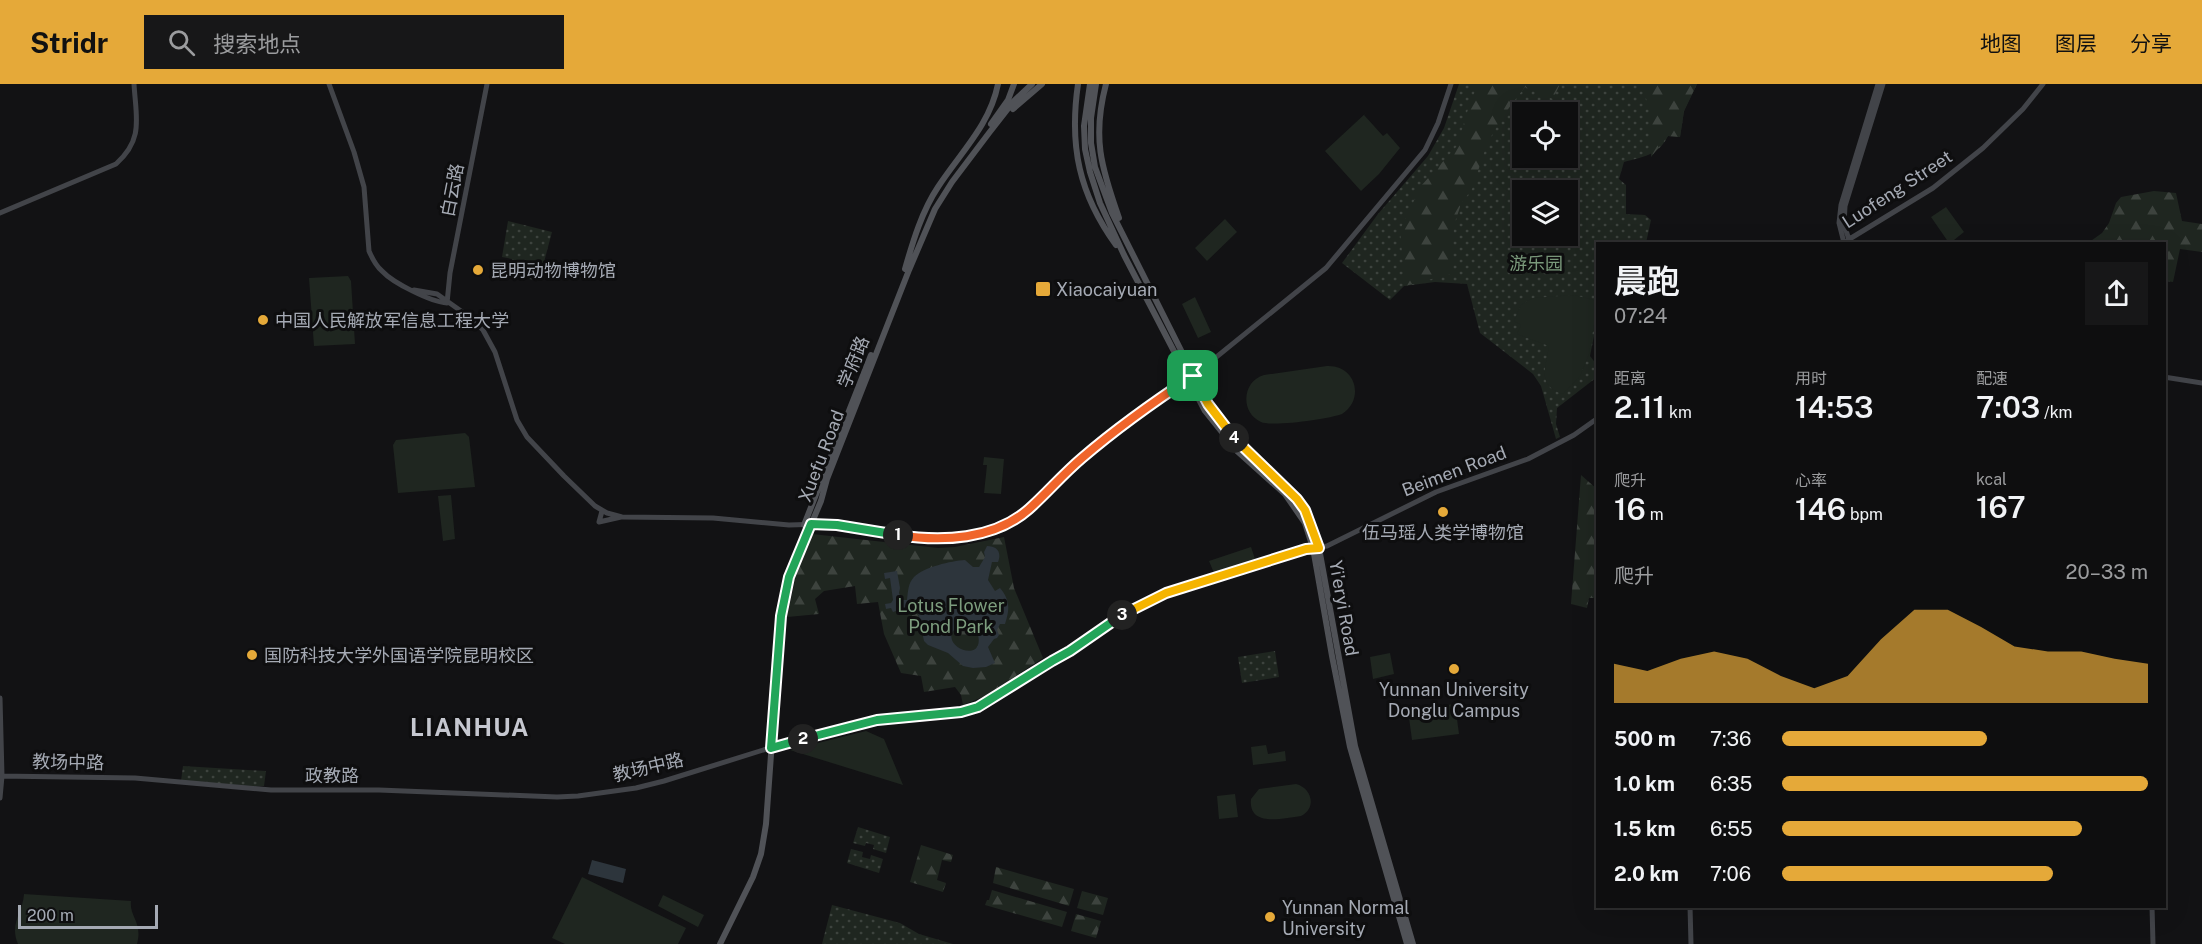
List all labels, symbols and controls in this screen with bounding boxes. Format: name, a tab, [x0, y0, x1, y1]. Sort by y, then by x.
search box	[144, 15, 564, 69]
text: Stridr	[30, 26, 108, 59]
icon: search	[165, 26, 198, 59]
text: 搜索地点	[213, 31, 301, 57]
text: 地图	[1980, 31, 2022, 56]
text: 图层	[2055, 31, 2097, 56]
text: 分享	[2130, 31, 2172, 56]
map controls	[1512, 102, 1578, 246]
button: locate	[1512, 102, 1578, 168]
street label: Luofeng Street	[1838, 146, 1956, 232]
street label: 白云路	[437, 161, 467, 219]
button: layers	[1512, 180, 1578, 246]
park label: 游乐园	[1509, 253, 1563, 274]
place label: 昆明动物博物馆	[490, 260, 616, 281]
text: 晨跑	[1614, 262, 1680, 300]
button: share	[2085, 262, 2148, 325]
marker: 昆明动物博物馆	[471, 263, 485, 277]
place label: Xiaocaiyuan	[1056, 279, 1157, 300]
marker: Xiaocaiyuan	[1034, 280, 1052, 298]
text: 07:24	[1614, 304, 1667, 328]
place label: 中国人民解放军信息工程大学	[275, 310, 509, 331]
marker: 中国人民解放军信息工程大学	[256, 313, 270, 327]
street label: 学府路	[833, 333, 873, 391]
pin	[1167, 350, 1218, 401]
icon: arrive	[1176, 359, 1209, 392]
text: 距离	[1614, 369, 1646, 388]
text: 用时	[1795, 369, 1827, 388]
text: 配速	[1976, 369, 2008, 388]
text: 2.11	[1614, 389, 1665, 425]
text: 14:53	[1795, 389, 1874, 425]
text: 7:03	[1976, 389, 2040, 425]
text: km	[1665, 403, 1692, 422]
text: /km	[2040, 403, 2072, 422]
street label: Xuefu Road	[794, 407, 848, 505]
pin: 4	[1219, 423, 1249, 453]
text: 4	[1229, 428, 1239, 447]
street label: Beimen Road	[1399, 441, 1509, 501]
text: kcal	[1976, 470, 2007, 489]
text: 爬升	[1614, 471, 1646, 490]
text: 心率	[1795, 471, 1827, 490]
text: 167	[1976, 489, 2026, 525]
text: 16	[1614, 491, 1646, 527]
text: 146	[1795, 491, 1846, 527]
marker: 伍马瑶人类学博物馆	[1436, 505, 1450, 519]
text: m	[1646, 505, 1664, 524]
text: bpm	[1846, 505, 1883, 524]
pin: 1	[883, 520, 913, 550]
place label: 伍马瑶人类学博物馆	[1362, 522, 1524, 543]
text: 1	[895, 525, 901, 544]
street label: Yi'eryi Road	[1325, 558, 1363, 658]
text: 20–33 m	[2066, 560, 2148, 584]
text: 爬升	[1614, 564, 1654, 588]
park label: Lotus Flower Pond Park	[897, 595, 1005, 637]
pin: 3	[1107, 600, 1137, 630]
text: 3	[1117, 605, 1127, 624]
place label: 国防科技大学外国语学院昆明校区	[264, 645, 534, 666]
marker: 国防科技大学外国语学院昆明校区	[245, 648, 259, 662]
marker: Yunnan University Donglu Campus	[1447, 662, 1461, 676]
place label: Yunnan University Donglu Campus	[1379, 679, 1529, 721]
district label: LIANHUA	[410, 713, 530, 741]
pin: 2	[788, 724, 818, 754]
text: 500 m	[1614, 727, 1676, 751]
text: 7:36	[1710, 727, 1751, 751]
text: 2	[798, 729, 808, 748]
street label: 教场中路	[611, 749, 685, 785]
street label: 教场中路	[32, 751, 104, 773]
street label: 政教路	[305, 765, 359, 786]
text: 1.0 km	[1614, 772, 1675, 796]
text: 6:35	[1710, 772, 1752, 796]
text: 1.5 km	[1614, 817, 1675, 841]
text: 6:55	[1710, 817, 1753, 841]
text: 2.0 km	[1614, 862, 1679, 886]
text: 7:06	[1710, 862, 1751, 886]
place label: Yunnan Normal University	[1282, 897, 1410, 939]
scale bar	[18, 902, 158, 930]
text: 200 m	[27, 906, 74, 925]
marker: Yunnan Normal University	[1263, 910, 1277, 924]

